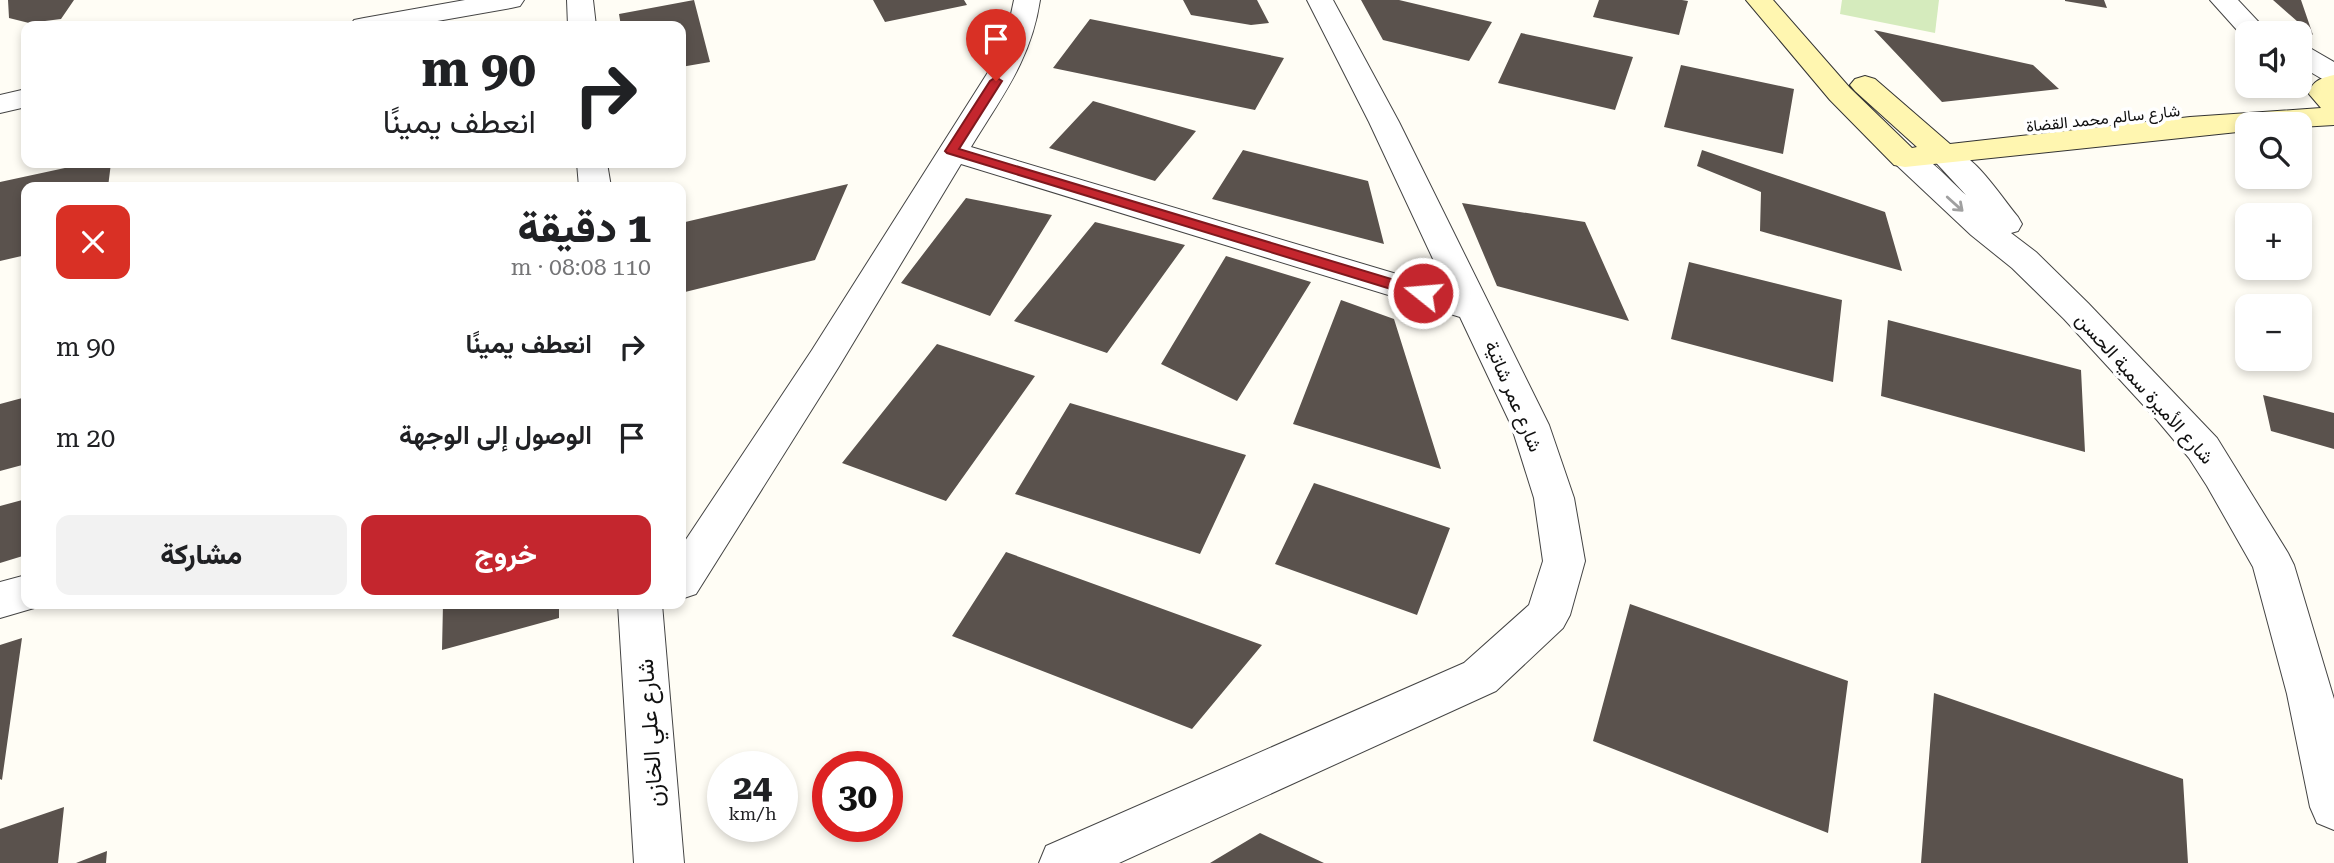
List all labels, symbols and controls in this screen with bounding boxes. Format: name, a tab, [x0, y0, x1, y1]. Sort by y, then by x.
pin	[966, 9, 1026, 81]
icon: arrive	[977, 20, 1015, 58]
map controls	[2235, 21, 2312, 371]
button: sound	[2235, 21, 2312, 98]
text: 90 m	[421, 41, 536, 98]
icon: right	[560, 49, 651, 140]
street label: شارع سالم محمد القضاة	[2025, 101, 2181, 138]
text: انعطف يمينًا	[383, 103, 536, 141]
button: search	[2235, 112, 2312, 189]
one-way arrow	[1946, 195, 1963, 212]
text: 1 دقيقة	[517, 203, 651, 252]
button: +	[2235, 203, 2312, 280]
button: close	[56, 205, 130, 279]
text: 110 m · 08:08	[511, 254, 651, 281]
position arrow	[1386, 256, 1460, 330]
button: −	[2235, 294, 2312, 371]
street label: شارع الأميرة سمية الحسن	[2070, 308, 2219, 469]
icon: right	[613, 328, 651, 366]
text: انعطف يمينًا	[466, 329, 592, 359]
text: 90 m	[56, 332, 115, 362]
street label: شارع عمر شاتية	[1479, 337, 1547, 456]
icon: arrive	[613, 419, 651, 457]
text: الوصول إلى الوجهة	[399, 420, 592, 450]
text: 20 m	[56, 423, 115, 453]
button: مشاركة	[56, 515, 347, 595]
button: خروج	[361, 515, 651, 595]
street label: شارع علي الخازن	[632, 658, 674, 808]
speed limit sign: 30	[812, 751, 903, 842]
text: 24	[733, 767, 772, 808]
text: km/h	[728, 803, 777, 824]

